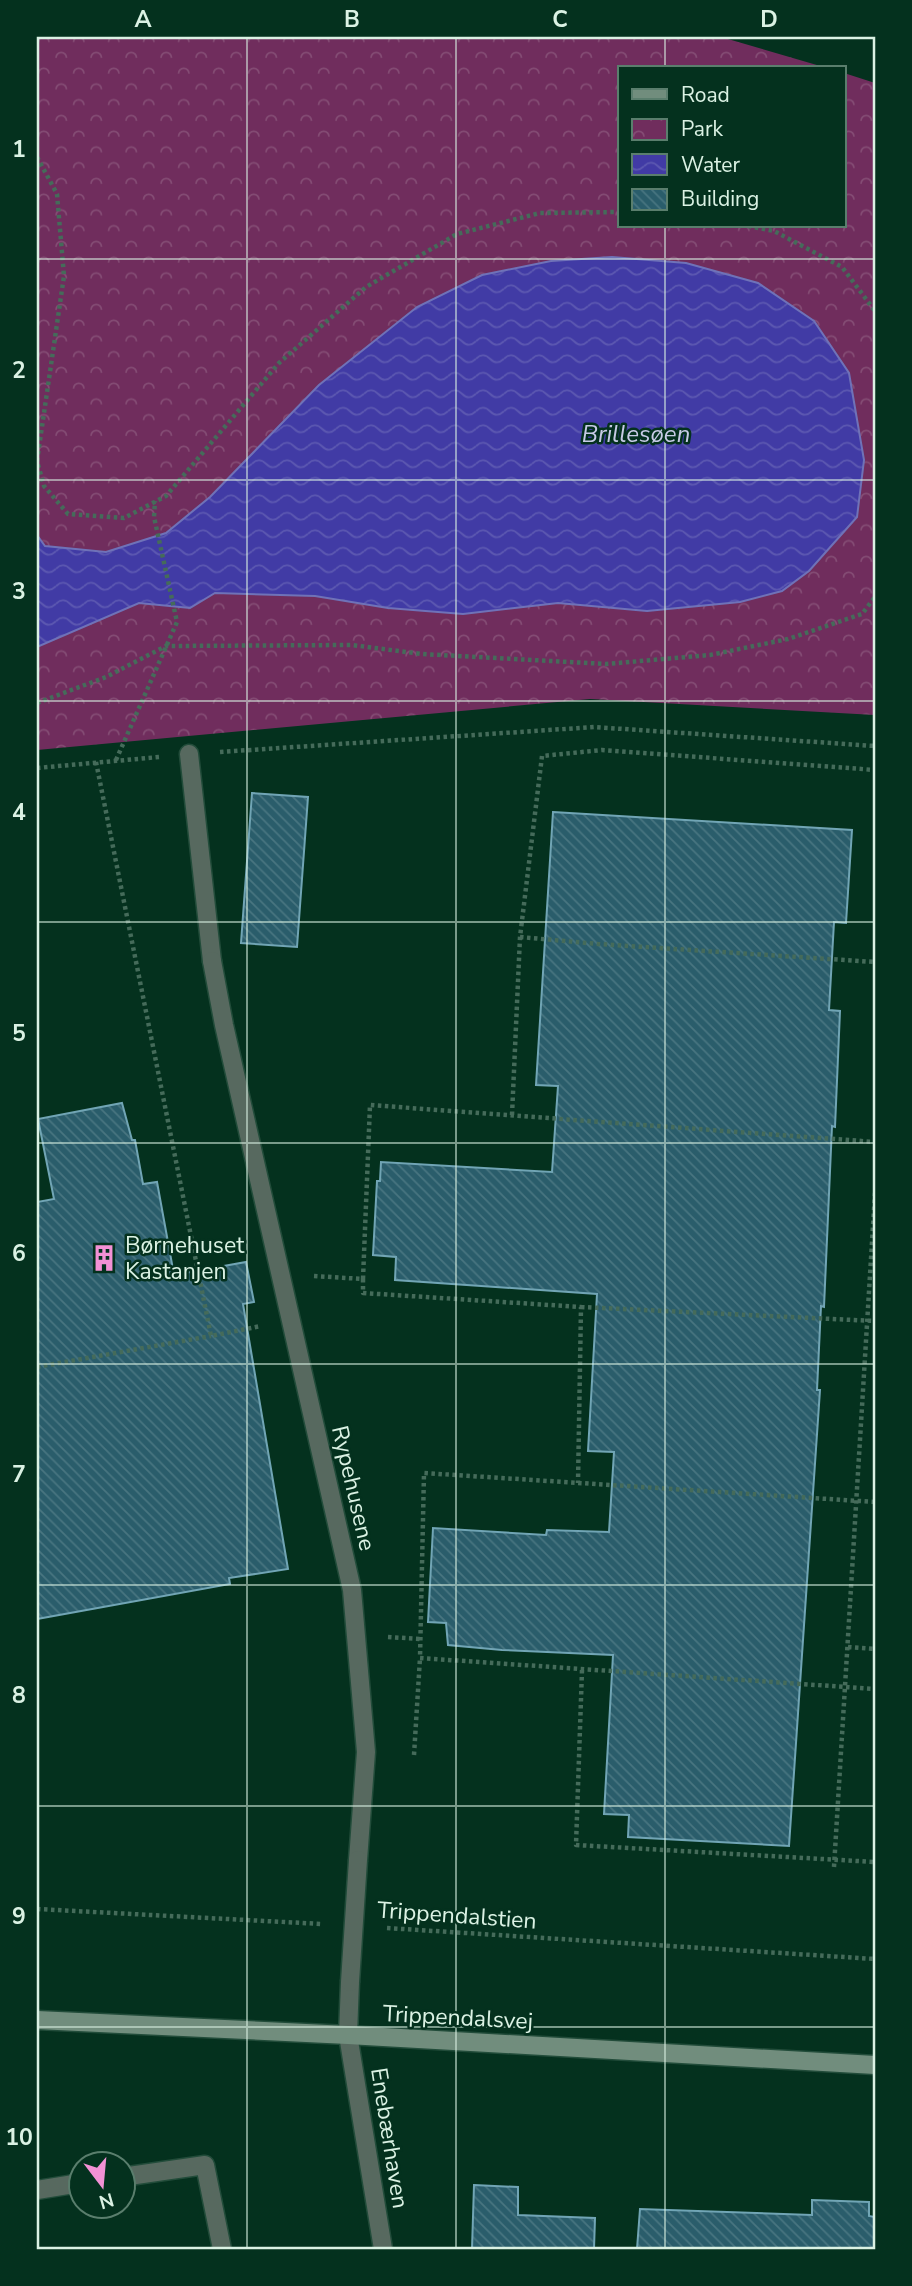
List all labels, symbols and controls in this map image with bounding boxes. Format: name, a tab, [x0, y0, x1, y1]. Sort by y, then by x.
text: A	[134, 4, 152, 35]
text: B	[344, 4, 360, 35]
text: C	[552, 4, 568, 35]
text: D	[760, 4, 778, 35]
legend	[618, 66, 846, 228]
text: Road	[681, 81, 730, 109]
text: Park	[681, 115, 723, 143]
text: 1	[12, 134, 26, 165]
text: Water	[681, 151, 740, 179]
text: Building	[681, 185, 759, 213]
text: 2	[12, 355, 26, 386]
water label: Brillesøen	[582, 418, 690, 450]
text: 3	[12, 576, 26, 607]
text: 4	[12, 797, 26, 828]
text: 5	[12, 1018, 26, 1049]
place label: Børnehuset Kastanjen	[125, 1230, 245, 1287]
text: 6	[12, 1238, 26, 1269]
building icon: Børnehuset Kastanjen	[89, 1243, 119, 1273]
street label: Rypehusene	[324, 1423, 383, 1554]
text: 7	[12, 1459, 26, 1490]
text: 8	[12, 1680, 26, 1711]
street label: Trippendalstien	[376, 1894, 538, 1937]
text: 9	[12, 1901, 26, 1932]
street label: Trippendalsvej	[382, 1998, 534, 2037]
street label: Enebærhaven	[363, 2065, 416, 2211]
text: 10	[5, 2122, 33, 2153]
north arrow	[66, 2150, 136, 2220]
text: N	[96, 2186, 117, 2215]

